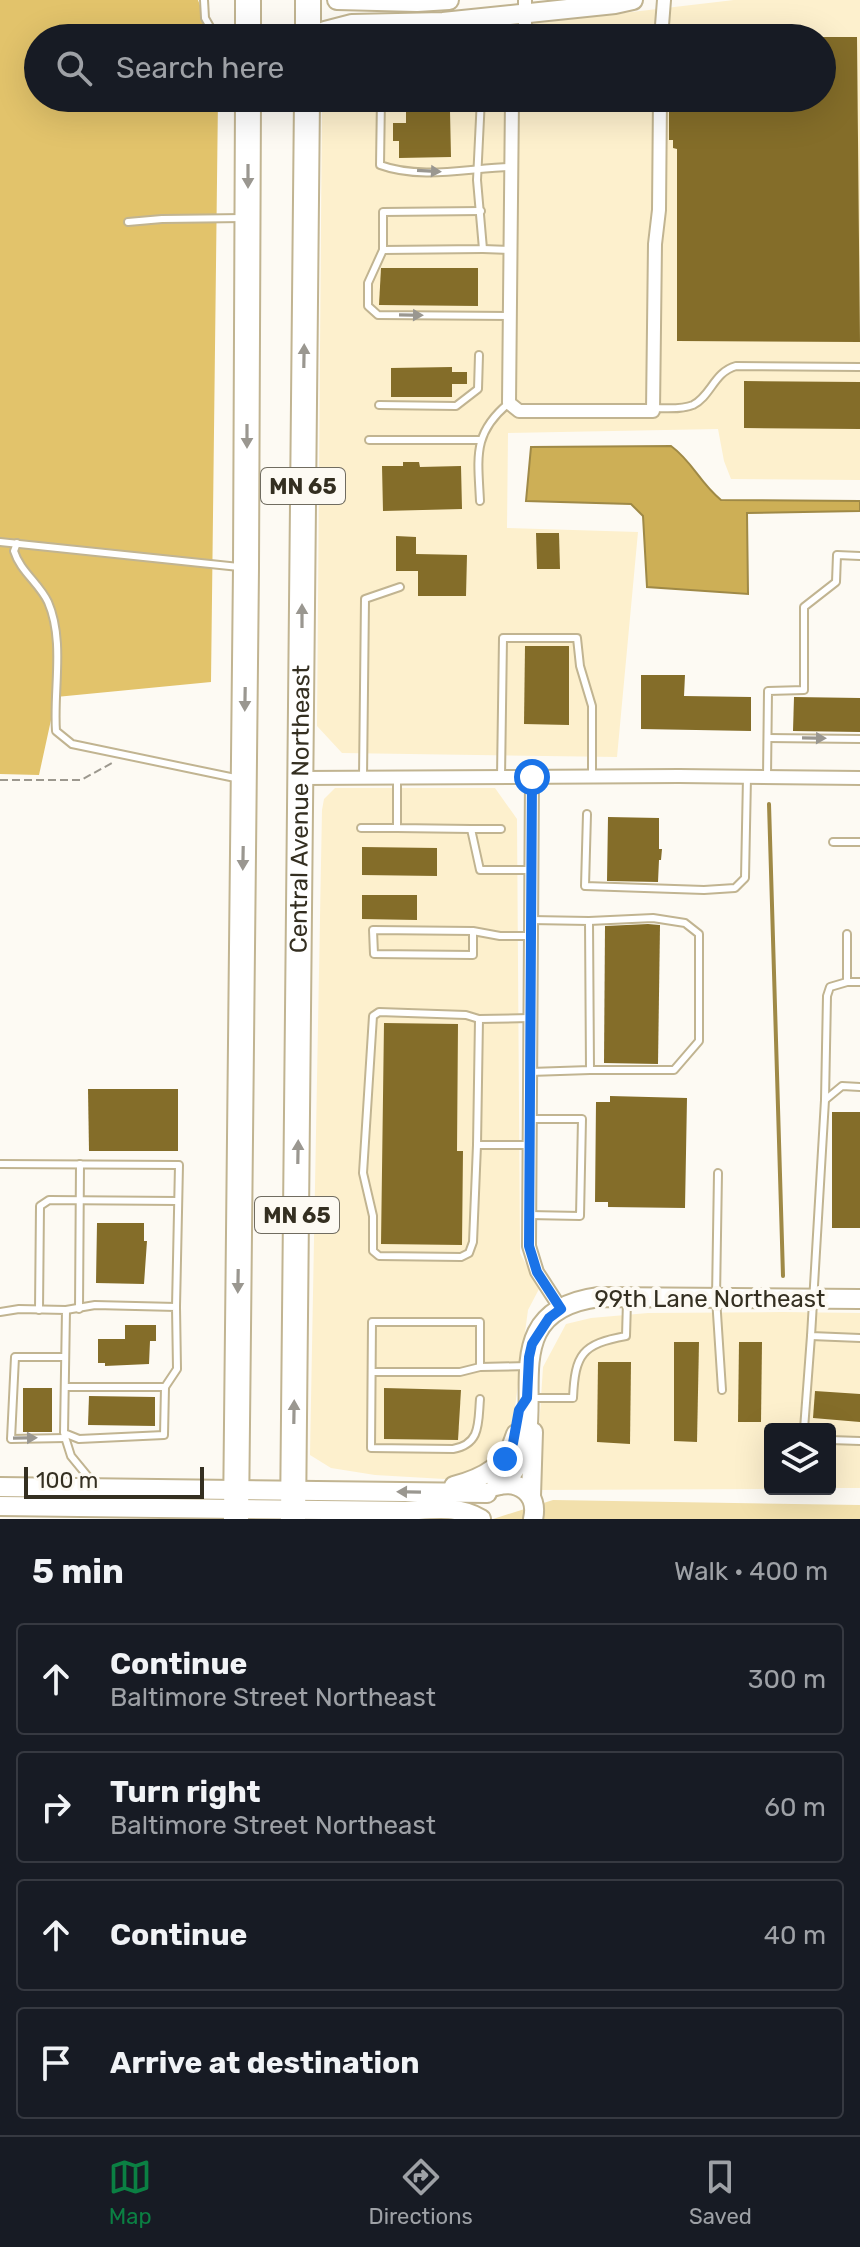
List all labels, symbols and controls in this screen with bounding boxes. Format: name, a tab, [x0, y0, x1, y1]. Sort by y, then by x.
search box	[24, 24, 836, 112]
icon: search	[52, 46, 96, 90]
text: Search here	[116, 50, 284, 86]
one-way arrow	[241, 164, 254, 189]
one-way arrow	[417, 164, 442, 177]
one-way arrow	[399, 309, 424, 321]
one-way arrow	[298, 343, 311, 368]
one-way arrow	[241, 424, 253, 449]
road number: MN 65	[261, 468, 345, 504]
one-way arrow	[296, 603, 308, 628]
street label: Central Avenue Northeast	[285, 665, 315, 953]
one-way arrow	[239, 687, 251, 712]
one-way arrow	[802, 732, 827, 744]
route start	[514, 759, 550, 795]
one-way arrow	[237, 846, 249, 871]
one-way arrow	[292, 1139, 304, 1164]
road number: MN 65	[255, 1197, 339, 1233]
one-way arrow	[232, 1269, 244, 1294]
street label: 99th Lane Northeast	[595, 1285, 825, 1313]
one-way arrow	[288, 1399, 300, 1424]
map controls	[764, 1423, 836, 1495]
button: layers	[764, 1423, 836, 1495]
one-way arrow	[13, 1432, 38, 1445]
route end	[487, 1441, 523, 1477]
scale bar	[24, 1463, 204, 1499]
text: 100 m	[36, 1467, 98, 1494]
one-way arrow	[396, 1485, 421, 1498]
text: 5 min	[32, 1551, 124, 1592]
text: Walk · 400 m	[674, 1556, 828, 1587]
text: Continue	[110, 1646, 247, 1682]
icon: ahead	[34, 1657, 78, 1701]
text: 300 m	[748, 1664, 826, 1695]
text: Baltimore Street Northeast	[110, 1682, 436, 1713]
text: Turn right	[110, 1774, 261, 1810]
icon: right	[34, 1785, 78, 1829]
text: 60 m	[764, 1792, 826, 1823]
text: Baltimore Street Northeast	[110, 1810, 436, 1841]
icon: ahead	[34, 1913, 78, 1957]
text: Continue	[110, 1917, 247, 1953]
text: 40 m	[764, 1920, 826, 1951]
icon: arrive	[34, 2041, 78, 2085]
text: Arrive at destination	[110, 2045, 420, 2081]
tab: Map	[108, 2155, 152, 2230]
tab: Directions	[368, 2155, 473, 2230]
tab: Saved	[689, 2155, 752, 2230]

